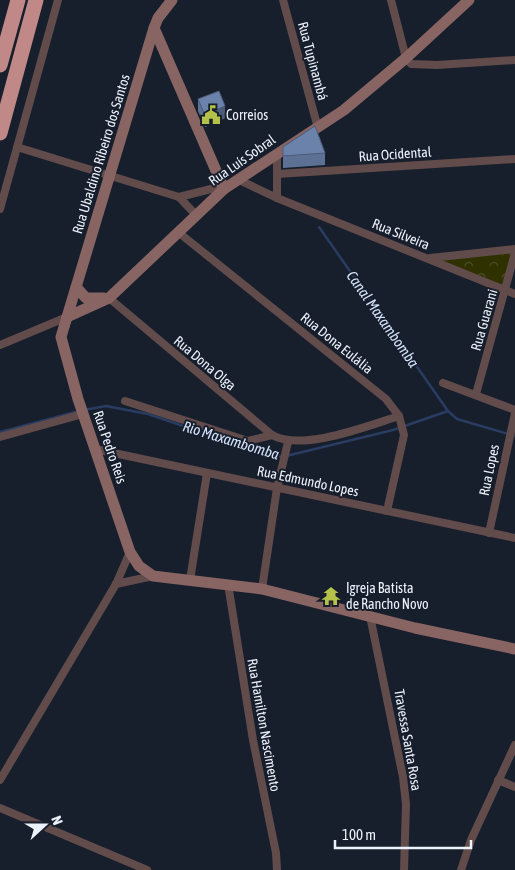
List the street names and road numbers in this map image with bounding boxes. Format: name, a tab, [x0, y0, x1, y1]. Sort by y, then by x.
street label: Rua Tupinambá	[295, 20, 331, 102]
street label: Rua Ubaldino Ribeiro dos Santos	[69, 72, 133, 236]
street label: Rua Luís Sobral	[206, 131, 279, 189]
street label: Rua Ocidental	[358, 143, 432, 165]
street label: Rua Silveira	[370, 215, 432, 253]
street label: Rua Guarani	[468, 287, 500, 353]
street label: Rua Dona Eulália	[298, 309, 376, 377]
street label: Rua Dona Olga	[171, 333, 239, 393]
street label: Rua Pedro Reis	[90, 408, 130, 486]
street label: Rua Lopes	[476, 443, 502, 497]
street label: Rua Edmundo Lopes	[256, 462, 360, 500]
street label: Rua Hamilton Nascimento	[244, 657, 284, 793]
street label: Travessa Santa Rosa	[391, 688, 425, 792]

